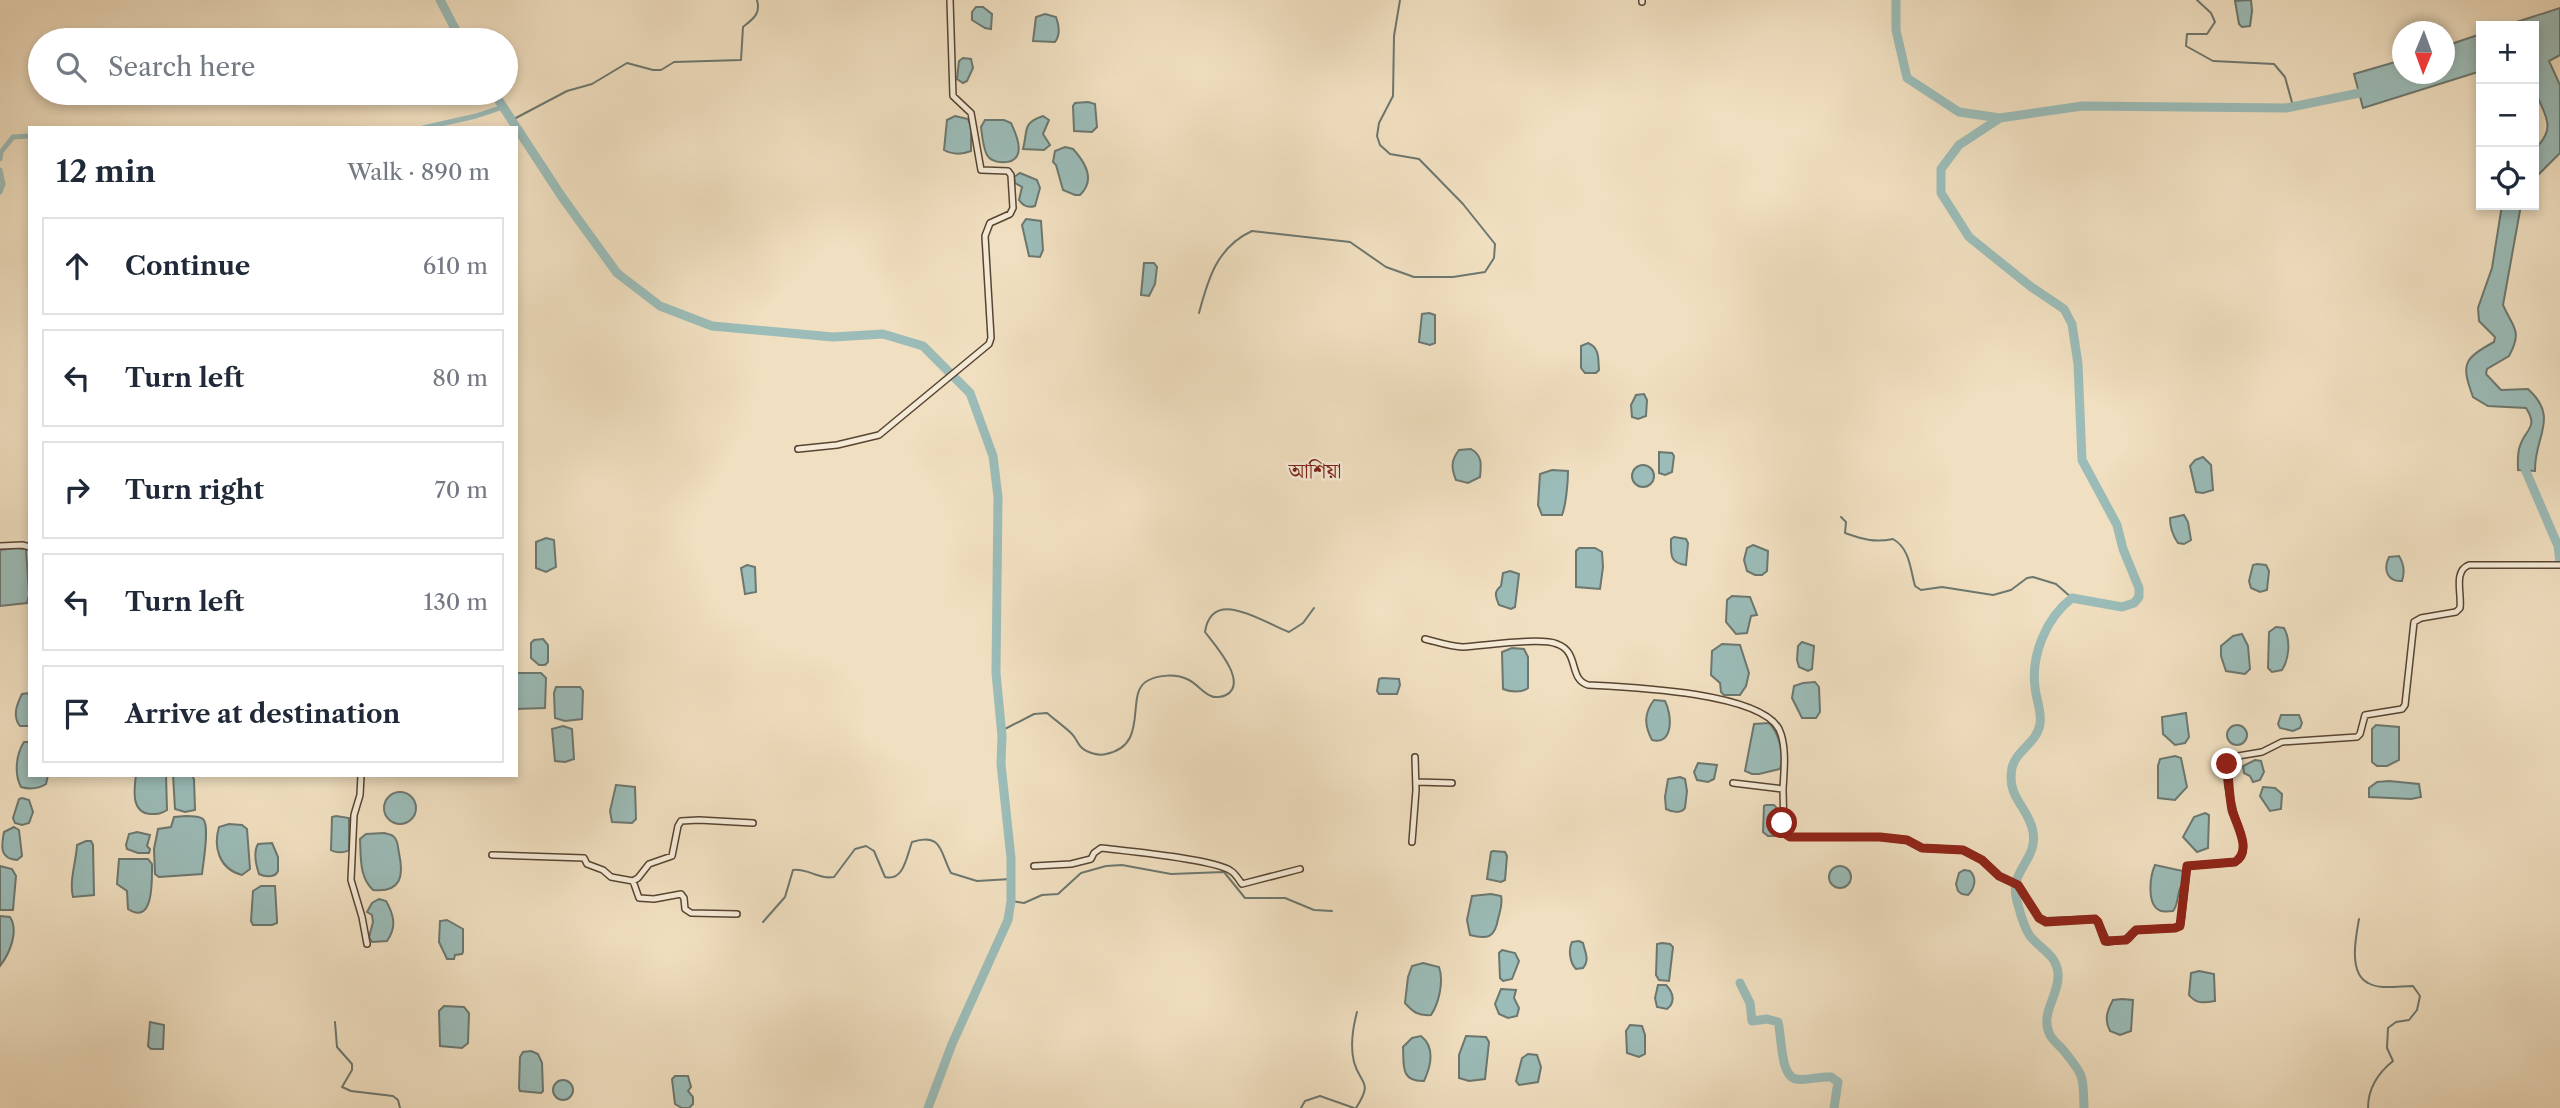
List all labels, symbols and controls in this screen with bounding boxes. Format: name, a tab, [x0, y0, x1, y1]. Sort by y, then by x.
north arrow	[2392, 21, 2455, 84]
map controls	[2476, 21, 2539, 210]
button: +	[2476, 21, 2539, 84]
search box	[28, 28, 518, 105]
icon: search	[52, 48, 90, 86]
text: Search here	[108, 51, 255, 83]
button: −	[2476, 84, 2539, 147]
button: locate	[2476, 147, 2539, 210]
text: 12 min	[56, 153, 156, 190]
text: Walk · 890 m	[347, 158, 490, 186]
icon: ahead	[58, 247, 96, 285]
text: Continue	[125, 250, 250, 282]
text: 610 m	[423, 252, 488, 280]
icon: left	[58, 359, 96, 397]
text: Turn left	[125, 362, 244, 394]
text: 80 m	[432, 364, 488, 392]
district label: আশিয়া	[1288, 458, 1341, 483]
icon: right	[58, 471, 96, 509]
text: Turn right	[125, 474, 264, 506]
text: 70 m	[435, 476, 488, 504]
icon: left	[58, 583, 96, 621]
text: Turn left	[125, 586, 244, 618]
text: 130 m	[424, 588, 488, 616]
icon: arrive	[58, 695, 96, 733]
text: Arrive at destination	[125, 698, 400, 730]
route end	[2211, 748, 2242, 779]
route start	[1766, 807, 1797, 838]

